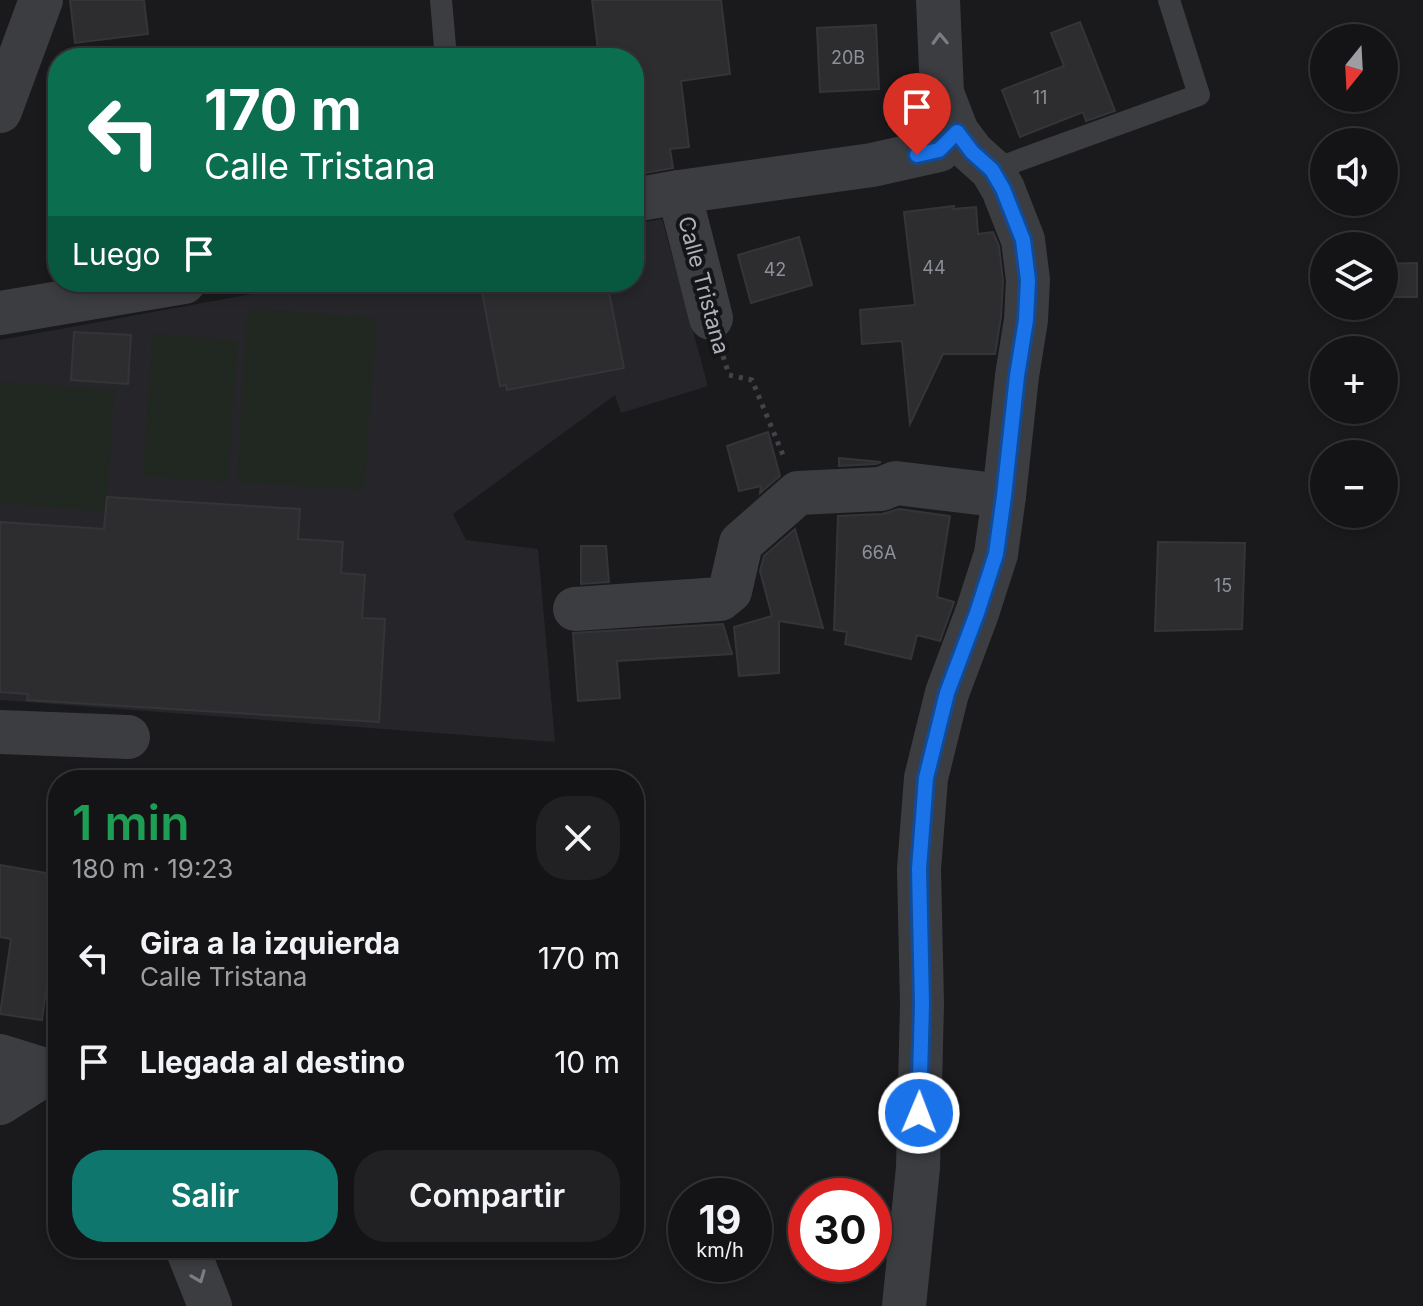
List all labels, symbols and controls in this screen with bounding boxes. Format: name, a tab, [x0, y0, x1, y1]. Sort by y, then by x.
north arrow	[1310, 24, 1398, 112]
map controls	[1310, 24, 1398, 528]
one-way arrow	[931, 32, 948, 45]
house number: 20B	[831, 47, 865, 68]
pin	[883, 73, 951, 155]
text: 170 m	[204, 76, 362, 144]
icon: left	[72, 80, 176, 184]
icon: arrive	[895, 85, 939, 129]
house number: 11	[1033, 87, 1047, 108]
button: sound	[1310, 128, 1398, 216]
text: Calle Tristana	[204, 144, 436, 188]
street label: Calle Tristana	[673, 213, 735, 357]
icon: arrive	[177, 232, 221, 276]
button: layers	[1310, 232, 1398, 320]
text: Luego	[72, 236, 161, 272]
house number: 44	[922, 257, 946, 278]
house number: 42	[764, 259, 786, 280]
button: +	[1310, 336, 1398, 424]
button: −	[1310, 440, 1398, 528]
house number: 66A	[862, 542, 896, 563]
house number: 15	[1214, 575, 1232, 596]
text: 1 min	[72, 793, 190, 852]
button: close	[536, 796, 620, 880]
text: 180 m · 19:23	[72, 853, 233, 884]
text: Gira a la izquierda	[140, 925, 400, 961]
icon: left	[72, 936, 116, 980]
text: 170 m	[538, 940, 620, 976]
text: Calle Tristana	[140, 961, 307, 992]
icon: arrive	[72, 1040, 116, 1084]
text: Llegada al destino	[140, 1044, 405, 1080]
text: 10 m	[554, 1044, 620, 1080]
position arrow	[877, 1071, 961, 1155]
button: Salir	[72, 1150, 338, 1242]
button: Compartir	[354, 1150, 620, 1242]
speed limit sign: 30	[788, 1178, 892, 1282]
text: 19	[698, 1195, 742, 1244]
text: km/h	[696, 1238, 744, 1262]
one-way arrow	[189, 1269, 205, 1283]

